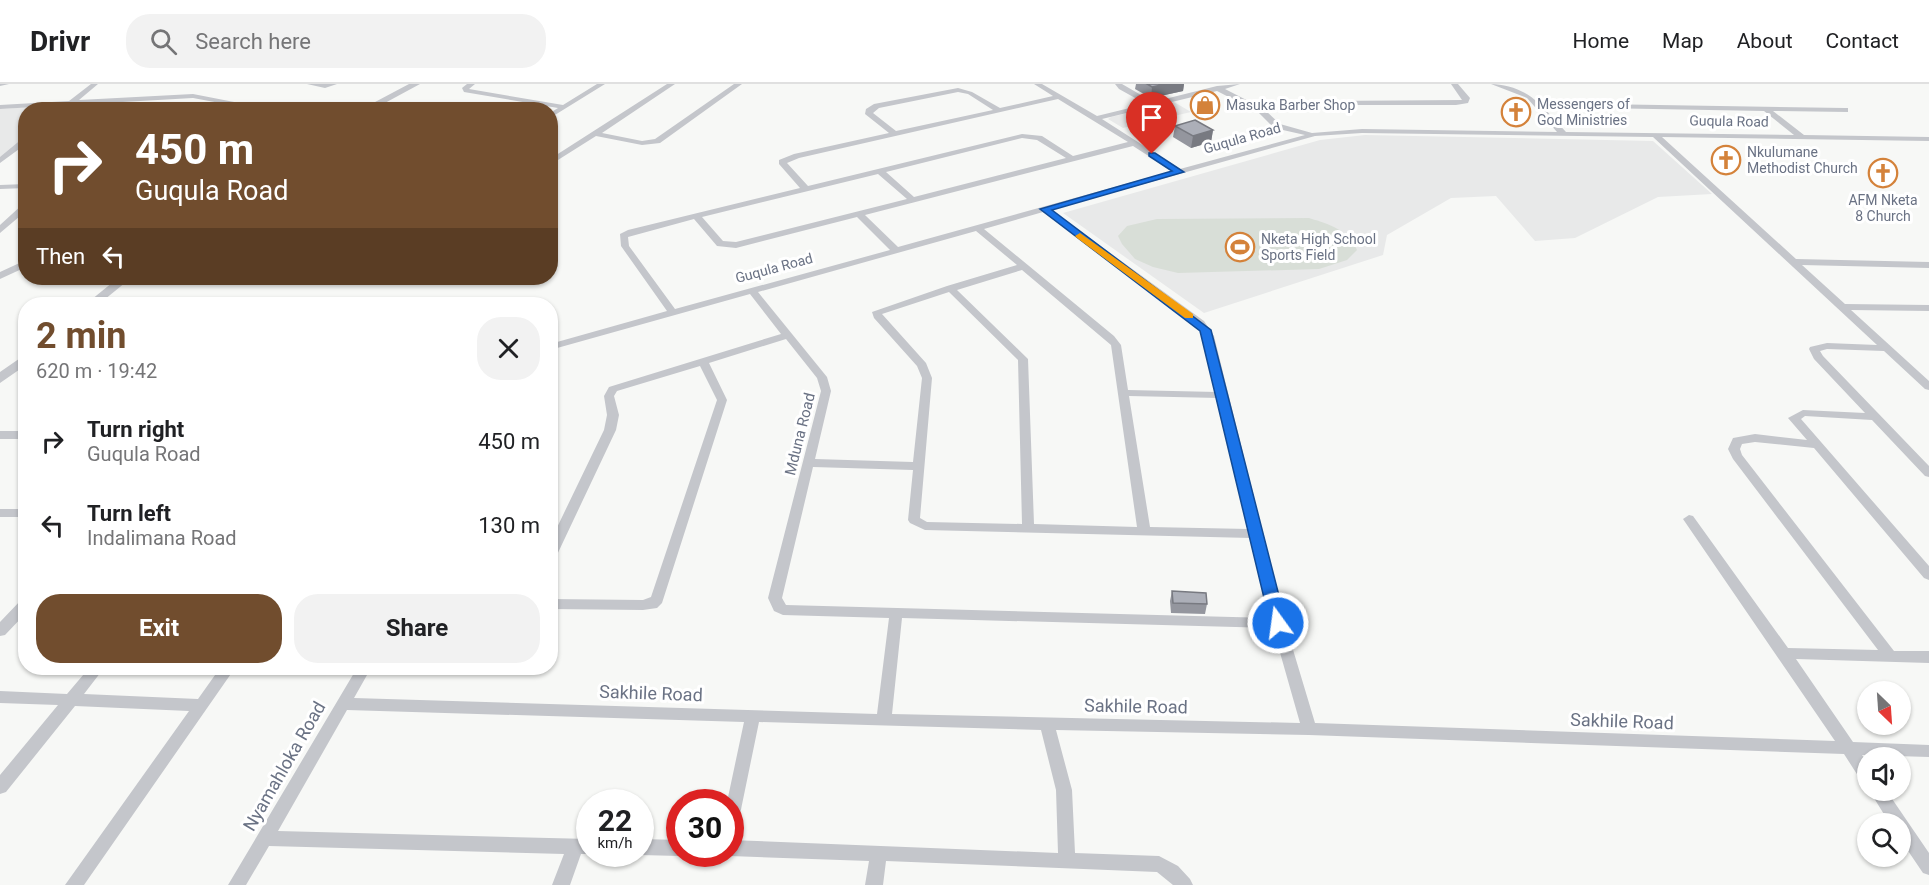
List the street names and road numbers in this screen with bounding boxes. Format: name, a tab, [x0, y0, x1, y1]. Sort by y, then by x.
street label: Guqula Road	[1689, 112, 1769, 130]
street label: Guqula Road	[1202, 119, 1282, 157]
street label: Guqula Road	[734, 250, 814, 286]
street label: Mduna Road	[781, 391, 819, 477]
street label: Sakhile Road	[599, 681, 703, 705]
street label: Sakhile Road	[1084, 695, 1188, 717]
street label: Nyamahloka Road	[238, 698, 330, 834]
street label: Sakhile Road	[1570, 709, 1674, 733]

